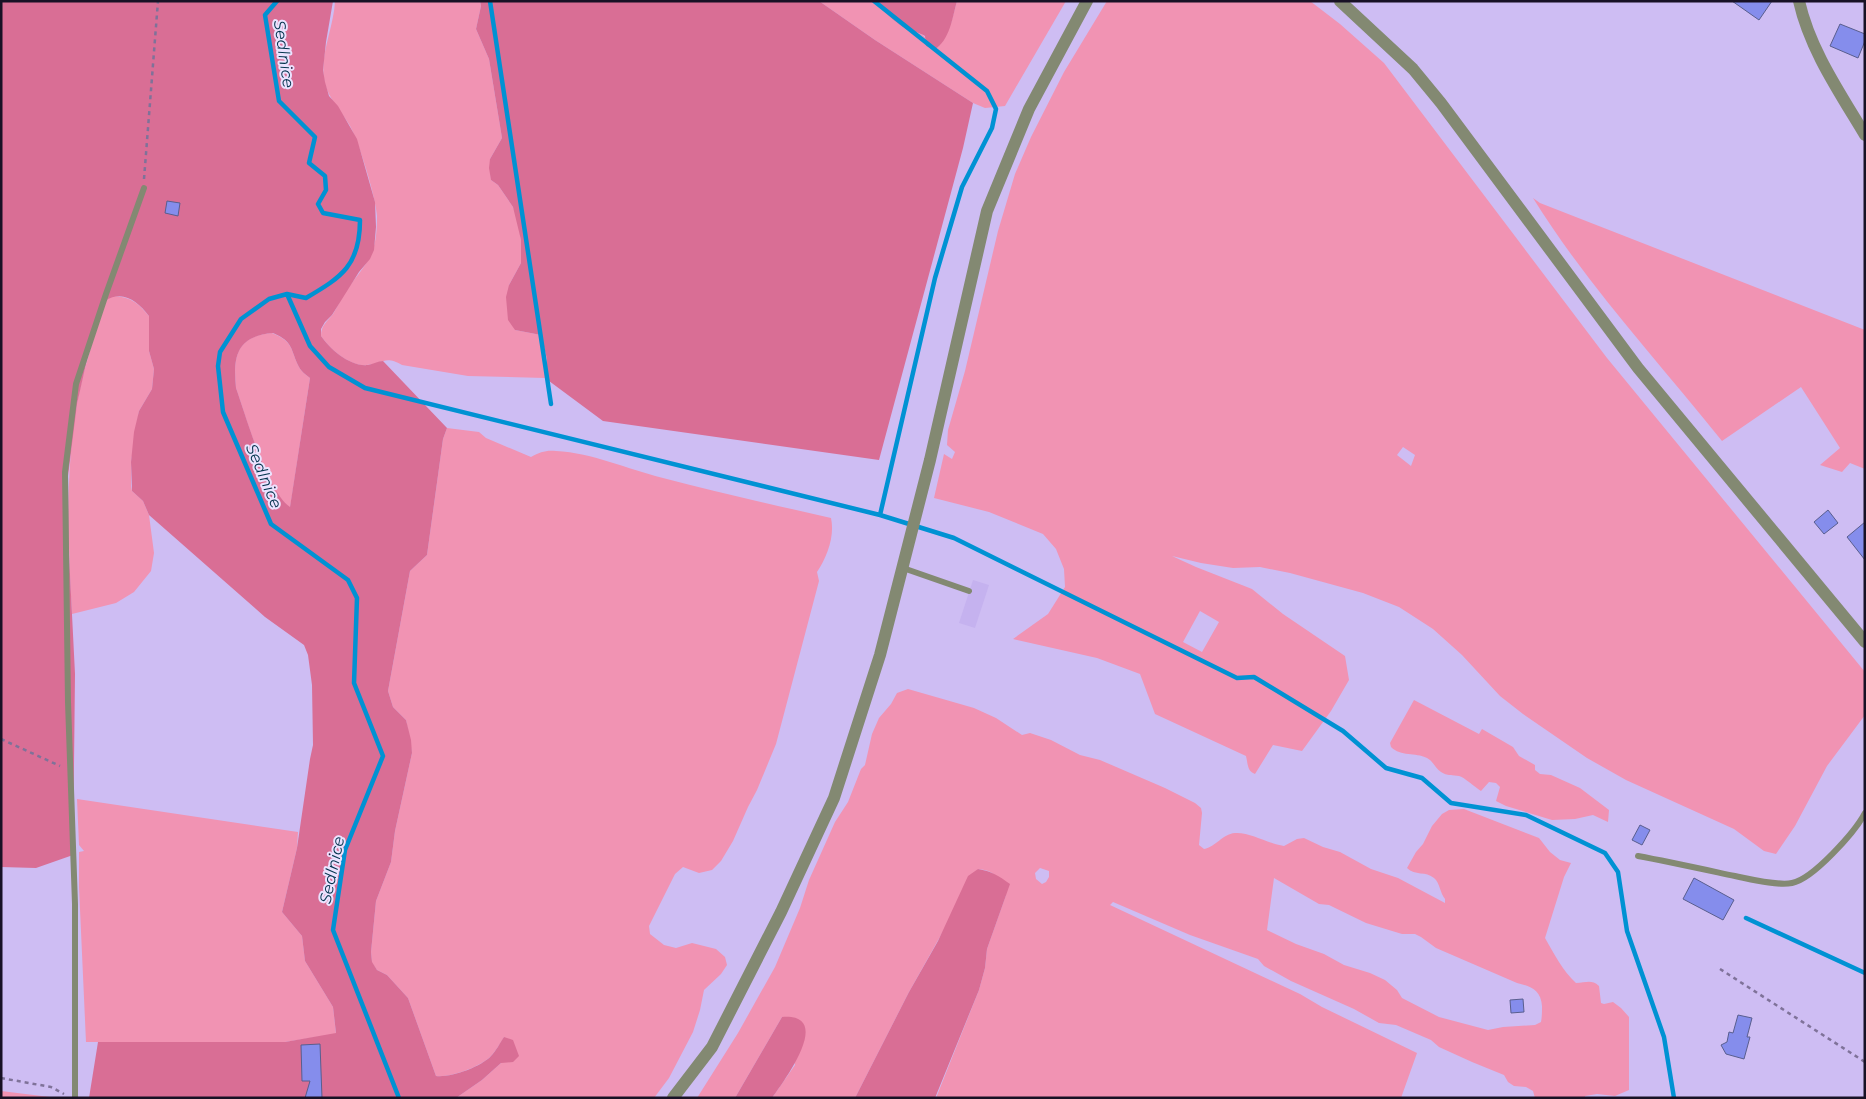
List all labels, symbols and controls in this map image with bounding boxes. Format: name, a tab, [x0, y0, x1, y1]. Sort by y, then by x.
water label: Sedlnice	[270, 19, 298, 89]
water label: Sedlnice	[242, 441, 286, 511]
water label: Sedlnice	[316, 835, 348, 905]

